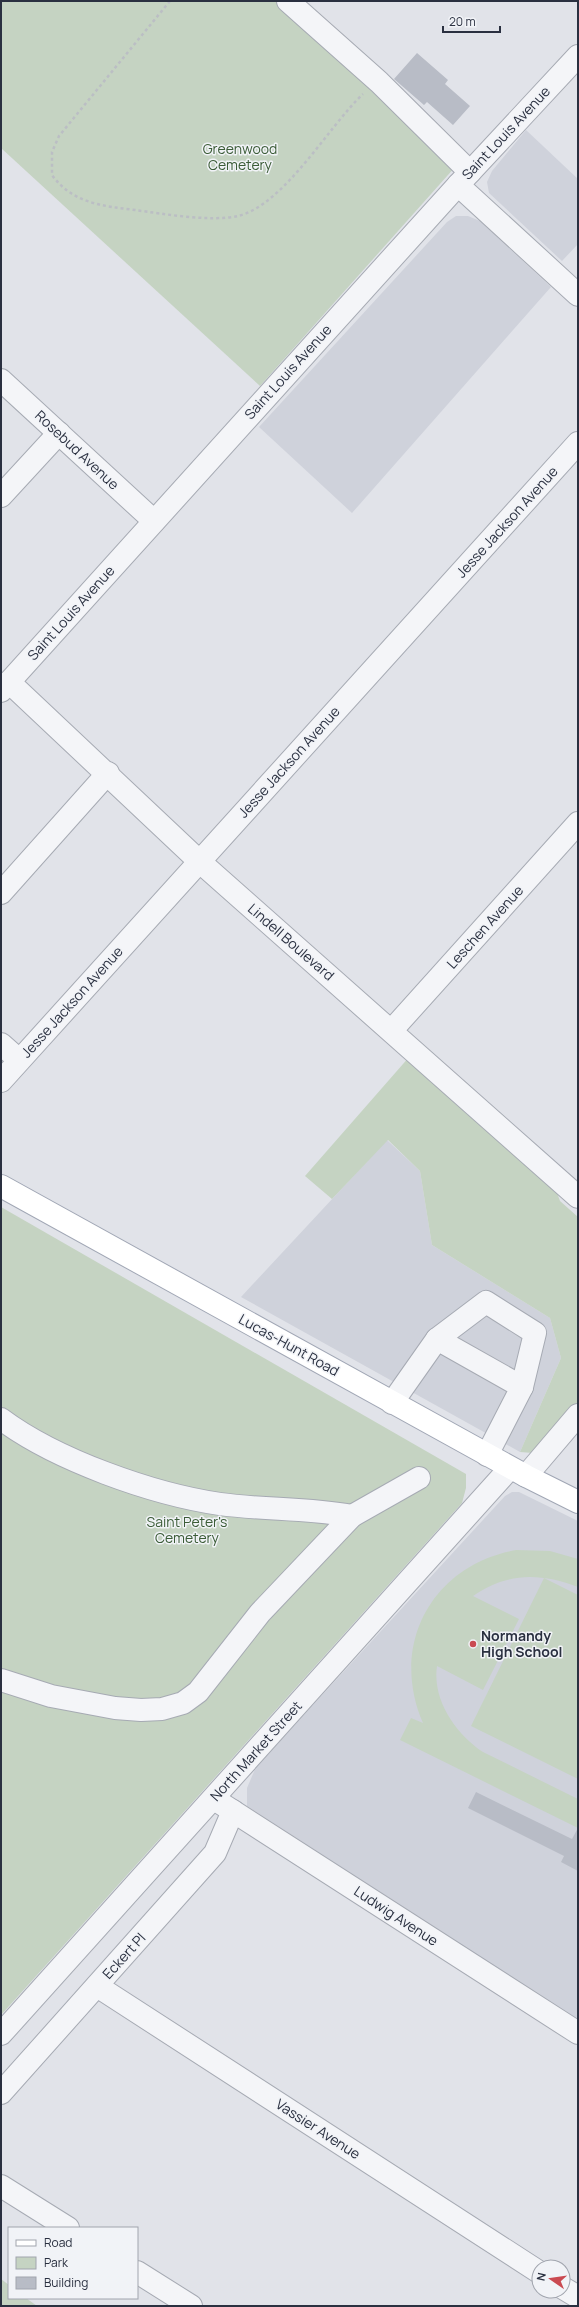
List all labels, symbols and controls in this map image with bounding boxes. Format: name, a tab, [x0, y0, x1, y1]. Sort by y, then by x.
scale bar	[443, 8, 500, 34]
text: 20 m	[449, 13, 476, 30]
street label: Saint Louis Avenue	[457, 82, 554, 184]
park label: Greenwood Cemetery	[203, 139, 277, 174]
street label: Saint Louis Avenue	[240, 320, 335, 423]
street label: Rosebud Avenue	[31, 406, 123, 493]
street label: Jesse Jackson Avenue	[451, 462, 562, 581]
street label: Saint Louis Avenue	[23, 561, 118, 664]
street label: Jesse Jackson Avenue	[233, 702, 344, 821]
street label: Leschen Avenue	[442, 881, 527, 972]
street label: Lindell Boulevard	[244, 899, 339, 984]
street label: Jesse Jackson Avenue	[16, 942, 127, 1061]
street label: Lucas-Hunt Road	[236, 1309, 343, 1380]
park label: Saint Peter's Cemetery	[147, 1512, 227, 1547]
place label: Normandy High School	[481, 1626, 562, 1661]
marker: Normandy High School	[468, 1639, 478, 1649]
street label: North Market Street	[205, 1696, 306, 1805]
street label: Ludwig Avenue	[351, 1881, 442, 1950]
street label: Eckert Pl	[98, 1929, 149, 1983]
street label: Vassier Avenue	[272, 2094, 364, 2163]
legend	[8, 2227, 138, 2299]
text: Road	[44, 2234, 72, 2251]
text: Park	[44, 2254, 69, 2271]
north arrow	[531, 2259, 571, 2299]
text: N	[533, 2271, 549, 2282]
text: Building	[44, 2274, 88, 2291]

